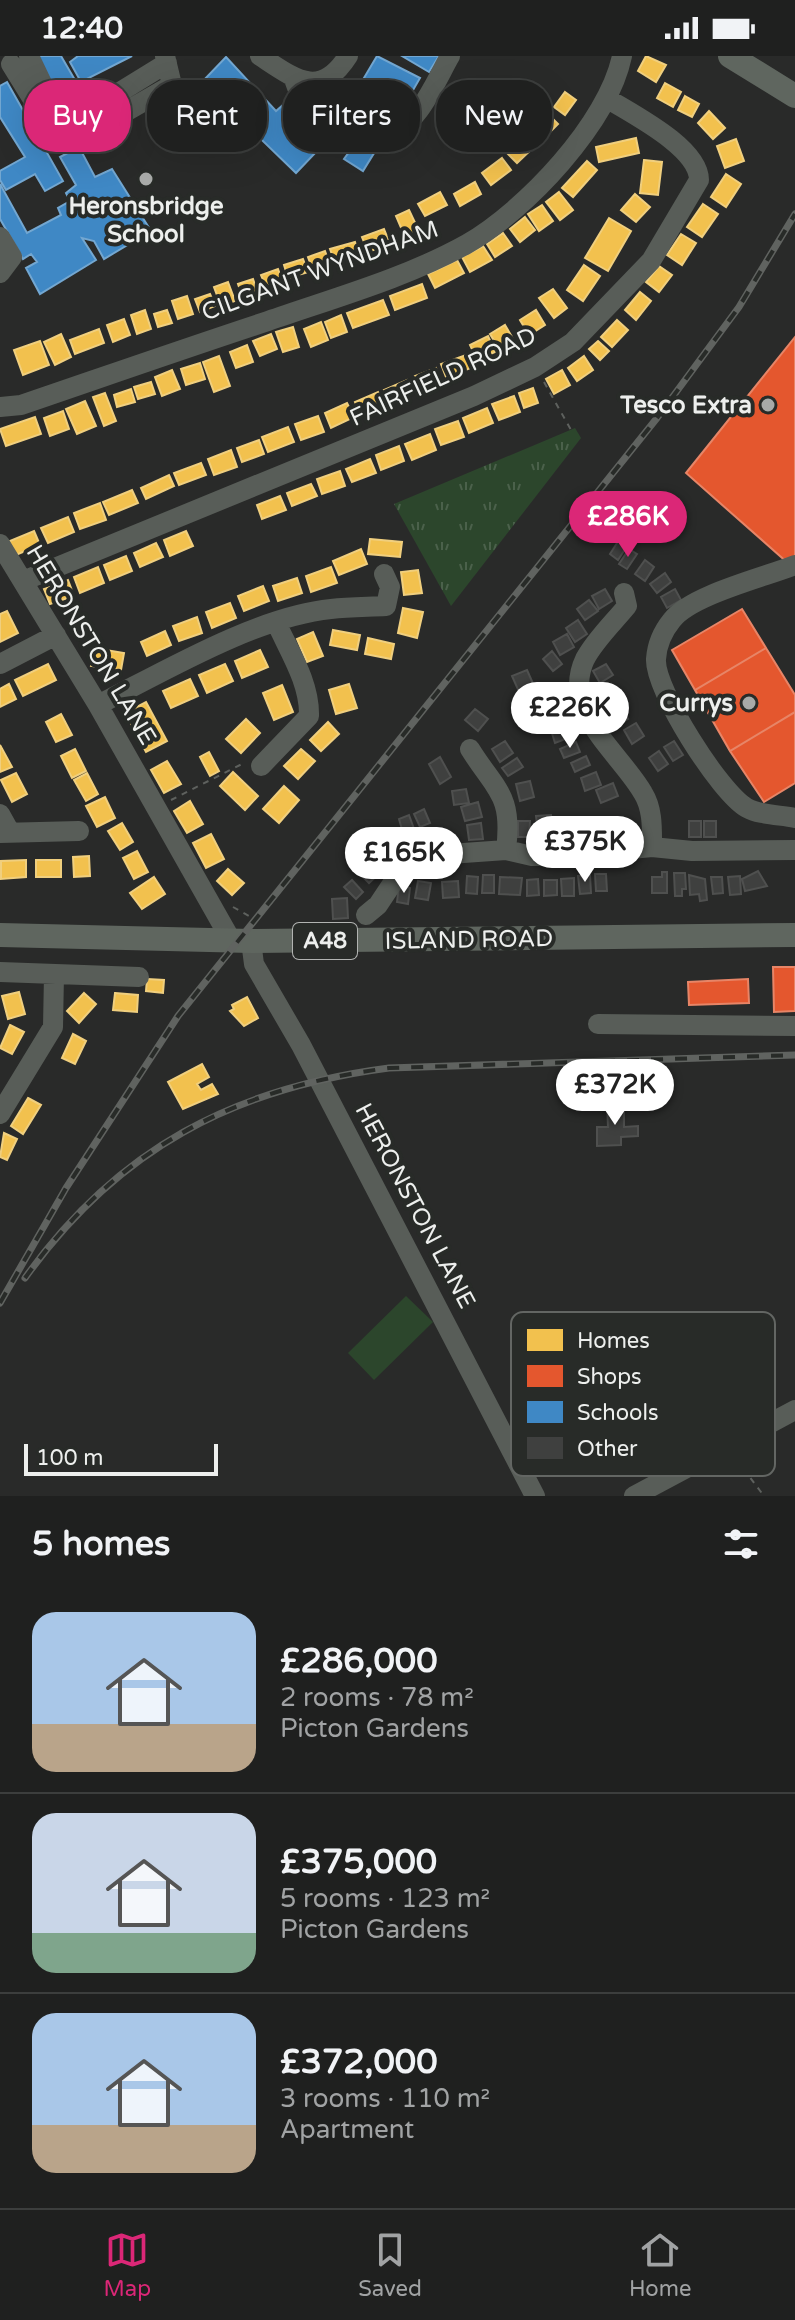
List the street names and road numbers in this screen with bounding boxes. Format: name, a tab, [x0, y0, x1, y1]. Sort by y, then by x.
street label: CILGANT WYNDHAM	[198, 215, 442, 327]
street label: FAIRFIELD ROAD	[345, 321, 541, 433]
street label: HERONSTON LANE	[20, 540, 162, 750]
road number: A48	[293, 923, 357, 959]
street label: ISLAND ROAD	[384, 924, 554, 956]
street label: HERONSTON LANE	[349, 1099, 481, 1313]

